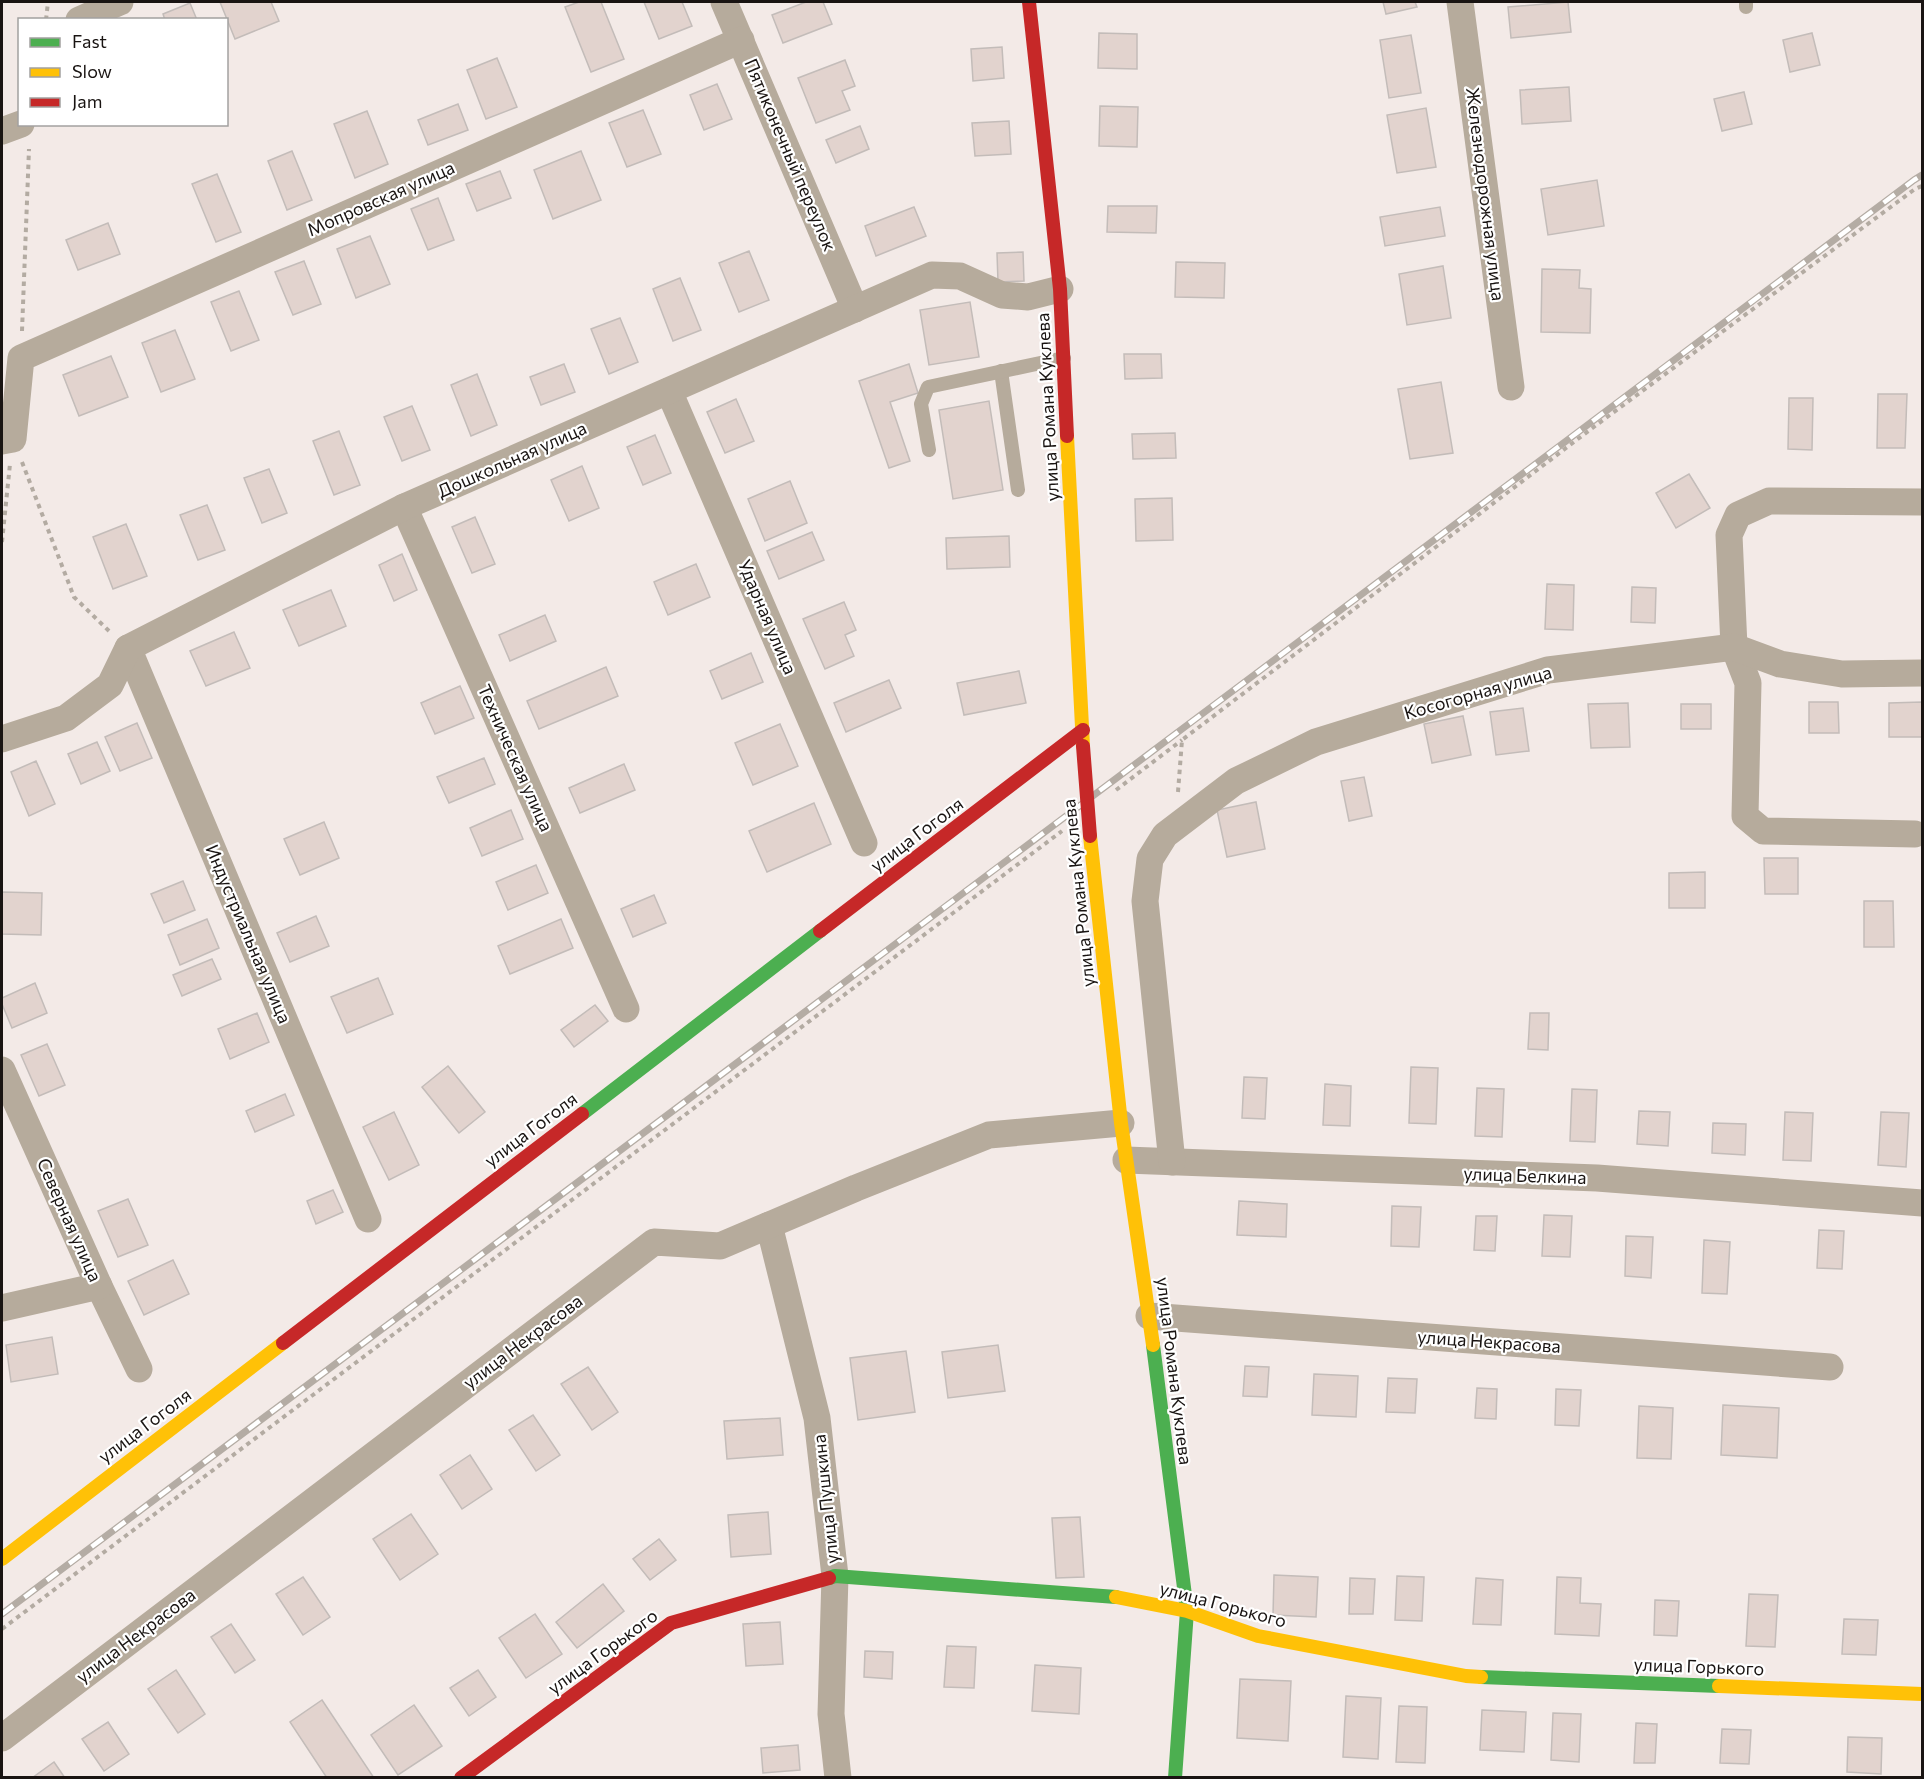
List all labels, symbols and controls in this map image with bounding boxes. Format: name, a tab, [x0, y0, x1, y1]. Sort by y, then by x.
legend	[18, 18, 228, 126]
text: Fast	[72, 30, 107, 52]
street label: Пятиконечный переулок	[740, 55, 842, 255]
text: Slow	[72, 60, 112, 82]
street label: Железнодорожная улица	[1462, 86, 1510, 302]
text: Jam	[72, 90, 102, 112]
street label: Мопровская улица	[303, 156, 458, 240]
street label: улица Романа Куклева	[1031, 312, 1063, 502]
street label: Дошкольная улица	[434, 416, 590, 502]
street label: Ударная улица	[734, 556, 802, 677]
street label: Косогорная улица	[1401, 660, 1554, 724]
street label: Техническая улица	[474, 681, 558, 835]
street label: улица Гоголя	[866, 792, 967, 876]
street label: улица Романа Куклева	[1057, 798, 1099, 988]
street label: Индустриальная улица	[201, 841, 297, 1026]
street label: улица Гоголя	[480, 1087, 581, 1171]
street label: Северная улица	[33, 1154, 107, 1285]
street label: улица Белкина	[1463, 1162, 1587, 1188]
street label: улица Романа Куклева	[1153, 1276, 1197, 1466]
street label: улица Некрасова	[458, 1289, 586, 1393]
street label: улица Некрасова	[1417, 1325, 1562, 1357]
street label: улица Гоголя	[94, 1383, 195, 1467]
street label: улица Пушкина	[807, 1433, 843, 1565]
street label: улица Горького	[1157, 1577, 1289, 1632]
street label: улица Некрасова	[71, 1583, 199, 1687]
street label: улица Горького	[543, 1604, 662, 1698]
street label: улица Горького	[1633, 1653, 1765, 1679]

